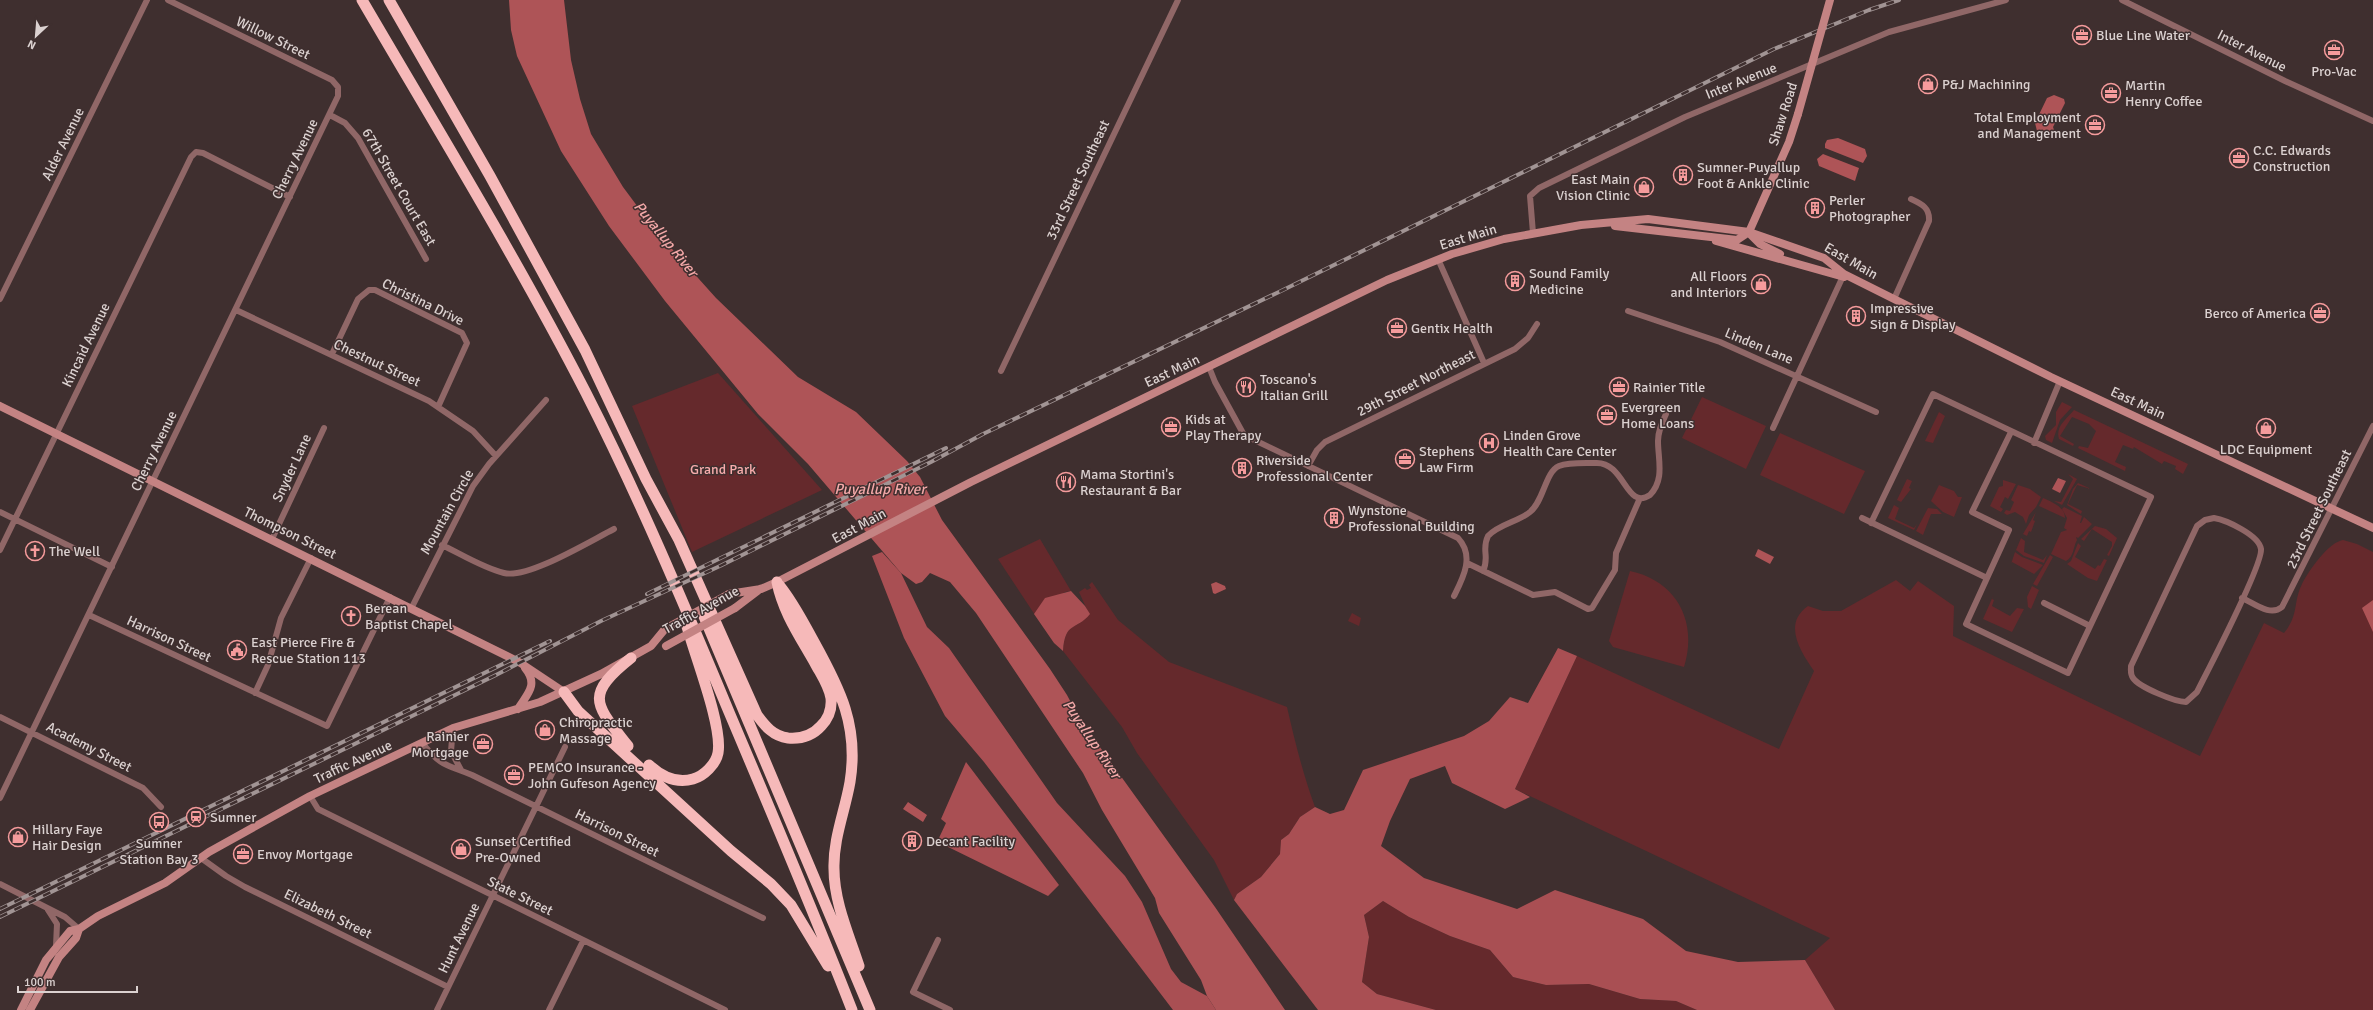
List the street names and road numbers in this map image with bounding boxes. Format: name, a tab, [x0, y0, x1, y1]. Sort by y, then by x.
street label: Willow Street	[233, 13, 313, 63]
street label: Inter Avenue	[2214, 26, 2290, 76]
street label: Inter Avenue	[1703, 59, 1779, 103]
street label: Shaw Road	[1765, 80, 1801, 148]
street label: Alder Avenue	[38, 105, 88, 183]
street label: Cherry Avenue	[268, 116, 322, 202]
street label: 33rd Street Southeast	[1043, 117, 1113, 243]
street label: 67th Street Court East	[358, 125, 440, 249]
street label: East Main	[1437, 220, 1499, 254]
street label: East Main	[1821, 239, 1881, 283]
street label: Christina Drive	[379, 275, 467, 329]
street label: Kincaid Avenue	[58, 300, 114, 390]
street label: Linden Lane	[1722, 324, 1796, 368]
street label: Chestnut Street	[331, 335, 423, 391]
street label: 29th Street Northeast	[1354, 346, 1478, 420]
street label: East Main	[1142, 351, 1202, 391]
street label: East Main	[2108, 383, 2168, 423]
street label: Cherry Avenue	[127, 408, 181, 494]
street label: Snyder Lane	[269, 431, 315, 505]
street label: 23rd Street Southeast	[2283, 447, 2355, 571]
street label: Mountain Circle	[417, 466, 477, 558]
street label: Thompson Street	[241, 503, 339, 563]
street label: East Main	[829, 505, 889, 547]
street label: Traffic Avenue	[660, 582, 742, 638]
street label: Harrison Street	[124, 612, 214, 666]
street label: Academy Street	[43, 718, 135, 776]
street label: Traffic Avenue	[311, 736, 395, 788]
street label: Harrison Street	[572, 805, 662, 861]
street label: State Street	[484, 873, 556, 919]
street label: Elizabeth Street	[281, 885, 375, 943]
street label: Hunt Avenue	[435, 900, 483, 976]

